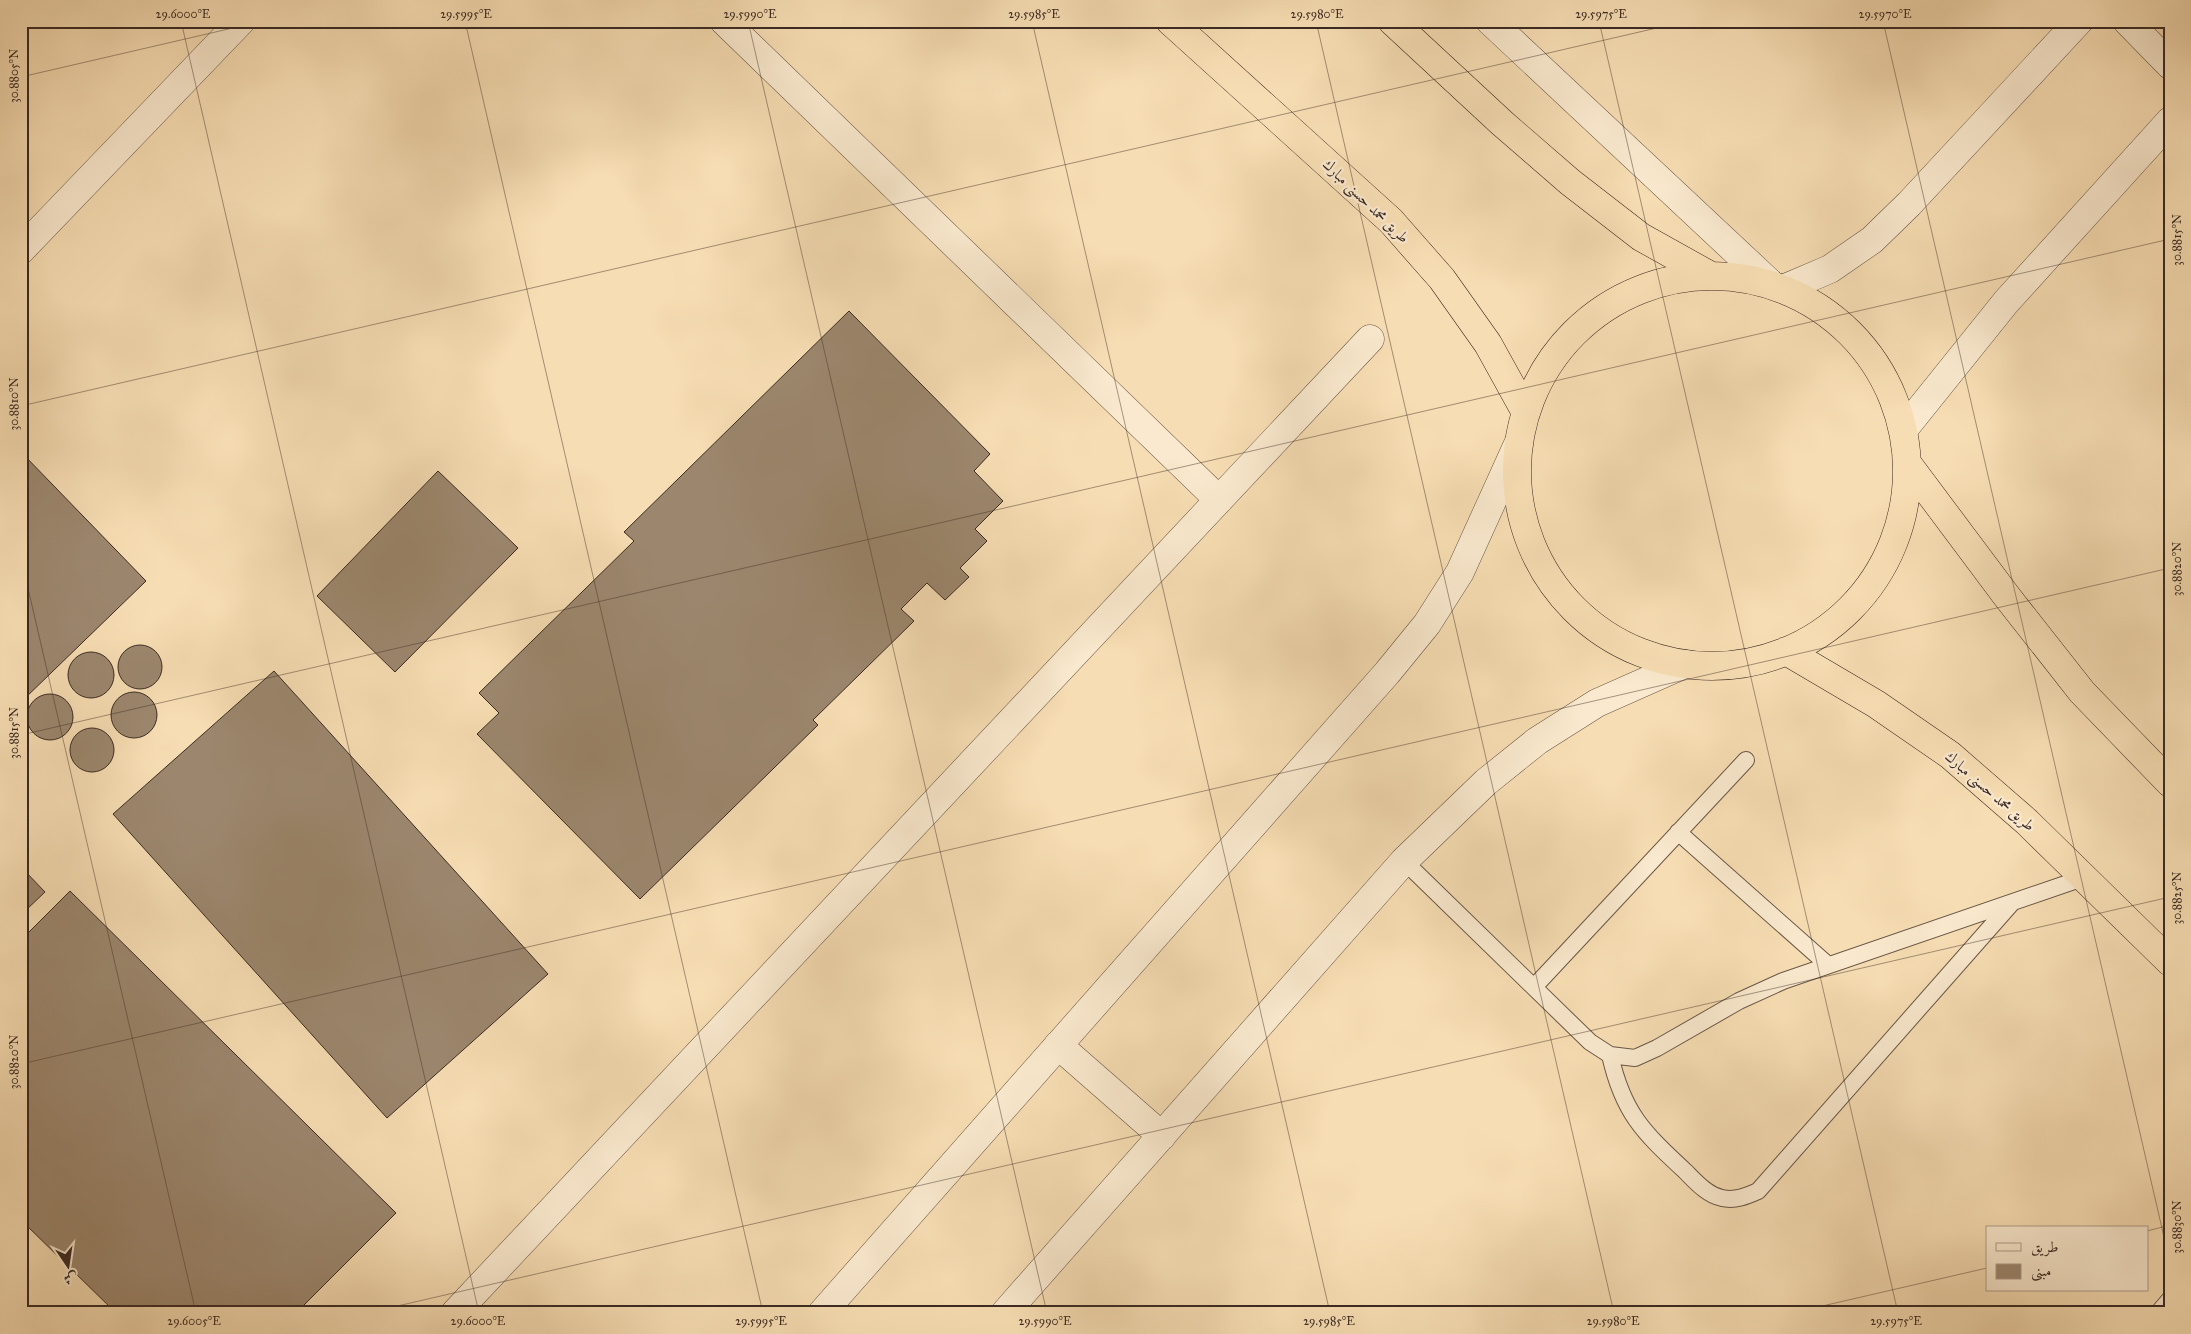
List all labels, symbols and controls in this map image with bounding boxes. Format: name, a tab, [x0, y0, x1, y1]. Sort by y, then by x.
text: 29.6000°E	[156, 7, 211, 21]
text: 29.5995°E	[440, 7, 492, 21]
text: 29.5990°E	[723, 7, 777, 21]
text: 29.5985°E	[1008, 7, 1060, 21]
text: 29.5980°E	[1290, 7, 1344, 21]
text: 29.5975°E	[1575, 7, 1627, 21]
text: 29.5970°E	[1858, 7, 1912, 21]
text: 30.8805°N	[7, 49, 21, 103]
street label: طريق محمد حسنى مبارك	[1318, 155, 1413, 248]
text: 30.8815°N	[2170, 214, 2184, 266]
text: 30.8810°N	[7, 377, 21, 431]
text: 30.8820°N	[2170, 542, 2184, 596]
text: 30.8815°N	[7, 707, 21, 759]
street label: طريق محمد حسنى مبارك	[1940, 747, 2039, 836]
text: 30.8825°N	[2170, 872, 2184, 924]
text: 30.8820°N	[7, 1035, 21, 1089]
text: 30.8830°N	[2170, 1200, 2184, 1254]
legend	[1986, 1226, 2148, 1292]
text: طريق	[2031, 1238, 2058, 1257]
north arrow	[42, 1242, 92, 1292]
text: مبنى	[2031, 1262, 2051, 1282]
text: ش	[62, 1268, 79, 1288]
text: 29.6005°E	[167, 1314, 221, 1328]
text: 29.6000°E	[451, 1314, 506, 1328]
text: 29.5995°E	[735, 1314, 787, 1328]
text: 29.5990°E	[1018, 1314, 1072, 1328]
text: 29.5985°E	[1303, 1314, 1355, 1328]
text: 29.5980°E	[1586, 1314, 1640, 1328]
text: 29.5975°E	[1870, 1314, 1922, 1328]

